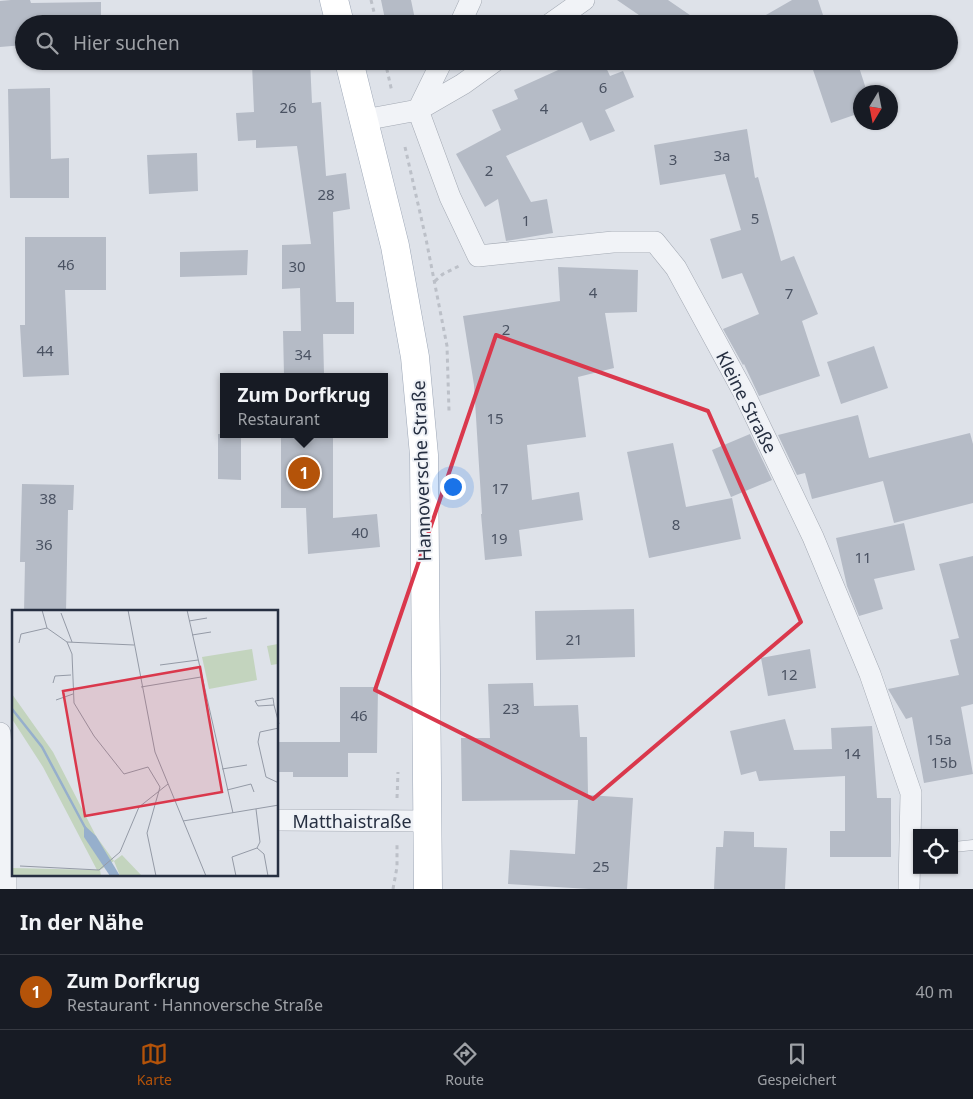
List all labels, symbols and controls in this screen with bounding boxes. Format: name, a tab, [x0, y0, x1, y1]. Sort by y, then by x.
search box	[15, 15, 958, 70]
icon: search	[33, 29, 61, 57]
text: Hier suchen	[73, 30, 180, 56]
house number: 6	[599, 77, 607, 97]
north arrow	[853, 85, 898, 130]
house number: 26	[279, 97, 297, 117]
house number: 4	[540, 98, 549, 118]
house number: 3a	[714, 145, 731, 165]
house number: 3	[669, 149, 677, 169]
house number: 2	[485, 160, 493, 180]
house number: 28	[317, 184, 335, 204]
house number: 5	[751, 208, 759, 228]
house number: 1	[522, 210, 530, 230]
house number: 46	[57, 254, 75, 274]
house number: 30	[288, 256, 306, 276]
house number: 4	[589, 282, 598, 302]
house number: 7	[785, 283, 793, 303]
house number: 2	[502, 319, 510, 339]
house number: 44	[36, 340, 54, 360]
house number: 34	[294, 344, 312, 364]
street label: Kleine Straße	[711, 347, 783, 457]
popup	[220, 373, 388, 438]
street label: Hannoversche Straße	[406, 380, 436, 562]
text: Zum Dorfkrug	[237, 382, 371, 408]
text: Restaurant	[237, 408, 320, 430]
house number: 15	[486, 408, 504, 428]
pin: 1	[288, 454, 320, 492]
your location	[440, 474, 466, 500]
house number: 17	[491, 478, 509, 498]
house number: 38	[39, 488, 57, 508]
house number: 8	[672, 514, 680, 534]
house number: 40	[351, 522, 369, 542]
house number: 19	[490, 528, 508, 548]
house number: 36	[35, 534, 53, 554]
house number: 11	[854, 547, 872, 567]
inset map	[12, 610, 279, 876]
house number: 21	[565, 629, 583, 649]
house number: 12	[780, 664, 798, 684]
house number: 23	[502, 698, 520, 718]
house number: 46	[350, 705, 368, 725]
house number: 15a	[926, 729, 952, 749]
house number: 14	[843, 743, 861, 763]
house number: 15b	[931, 752, 957, 772]
street label: Matthaistraße	[292, 809, 412, 833]
map controls	[913, 829, 958, 874]
button: locate	[913, 829, 958, 874]
house number: 25	[592, 856, 610, 876]
text: In der Nähe	[20, 908, 144, 936]
text: Zum Dorfkrug	[67, 968, 200, 994]
text: 1	[31, 981, 41, 1003]
text: 40 m	[916, 981, 953, 1003]
text: Restaurant · Hannoversche Straße	[67, 994, 323, 1016]
tab: Karte	[137, 1040, 172, 1089]
tab: Route	[445, 1040, 484, 1089]
tab: Gespeichert	[757, 1040, 836, 1089]

